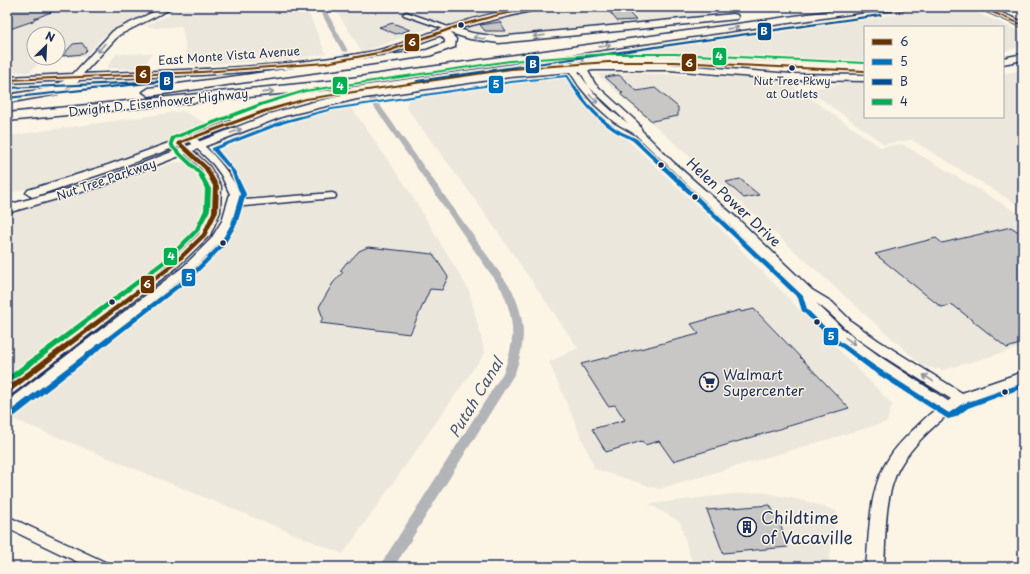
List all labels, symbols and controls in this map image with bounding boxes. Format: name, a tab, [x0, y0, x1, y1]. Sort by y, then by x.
unlabelled marker	[456, 20, 466, 30]
line badge: B	[757, 22, 772, 41]
text: B	[760, 22, 768, 39]
one-way arrow	[726, 24, 739, 32]
north arrow	[26, 26, 66, 66]
legend	[864, 26, 1004, 118]
text: N	[43, 27, 58, 46]
text: 6	[900, 32, 908, 50]
line badge: 6	[404, 33, 420, 52]
text: 6	[408, 33, 416, 50]
one-way arrow	[473, 33, 486, 41]
one-way arrow	[533, 33, 546, 40]
street label: East Monte Vista Avenue	[158, 41, 301, 69]
one-way arrow	[97, 42, 106, 52]
one-way arrow	[598, 42, 611, 50]
line badge: 4	[712, 47, 727, 66]
text: 4	[715, 47, 723, 64]
text: 5	[900, 52, 908, 70]
line badge: 6	[681, 53, 697, 72]
text: 6	[685, 54, 693, 71]
line badge: B	[525, 55, 540, 74]
text: B	[529, 55, 537, 72]
marker: Nut Tree Pkwy at Outlets	[787, 63, 797, 73]
line badge: 6	[135, 65, 151, 84]
text: 6	[139, 65, 147, 82]
line badge: B	[159, 71, 174, 91]
text: B	[163, 72, 171, 89]
place label: Nut Tree Pkwy at Outlets	[754, 72, 830, 102]
text: B	[900, 72, 908, 90]
line badge: 5	[488, 75, 504, 94]
text: 5	[492, 75, 500, 92]
line badge: 4	[332, 76, 348, 95]
text: 4	[336, 77, 344, 94]
street label: Dwight D. Eisenhower Highway	[67, 84, 249, 120]
one-way arrow	[261, 88, 274, 95]
text: 4	[900, 92, 908, 110]
one-way arrow	[589, 94, 599, 104]
one-way arrow	[230, 127, 242, 135]
street label: Helen Power Drive	[682, 153, 786, 251]
street label: Nut Tree Parkway	[54, 154, 158, 204]
unlabelled marker	[656, 160, 666, 170]
unlabelled marker	[690, 192, 700, 202]
unlabelled marker	[218, 238, 228, 248]
line badge: 4	[163, 247, 178, 266]
text: 4	[167, 247, 175, 264]
line badge: 5	[181, 268, 196, 287]
text: 5	[185, 268, 193, 285]
line badge: 6	[140, 275, 155, 294]
text: 6	[143, 275, 151, 292]
unlabelled marker	[107, 297, 117, 307]
unlabelled marker	[812, 317, 822, 327]
line badge: 5	[823, 327, 839, 346]
text: 5	[827, 327, 835, 344]
one-way arrow	[845, 337, 856, 346]
water label: Putah Canal	[442, 350, 509, 441]
place label: Walmart Supercenter	[723, 364, 805, 401]
supermarket icon: Walmart Supercenter	[698, 371, 720, 393]
one-way arrow	[922, 374, 934, 382]
unlabelled marker	[1000, 387, 1010, 397]
place label: Childtime of Vacaville	[761, 504, 853, 550]
building icon: Childtime of Vacaville	[736, 516, 758, 538]

